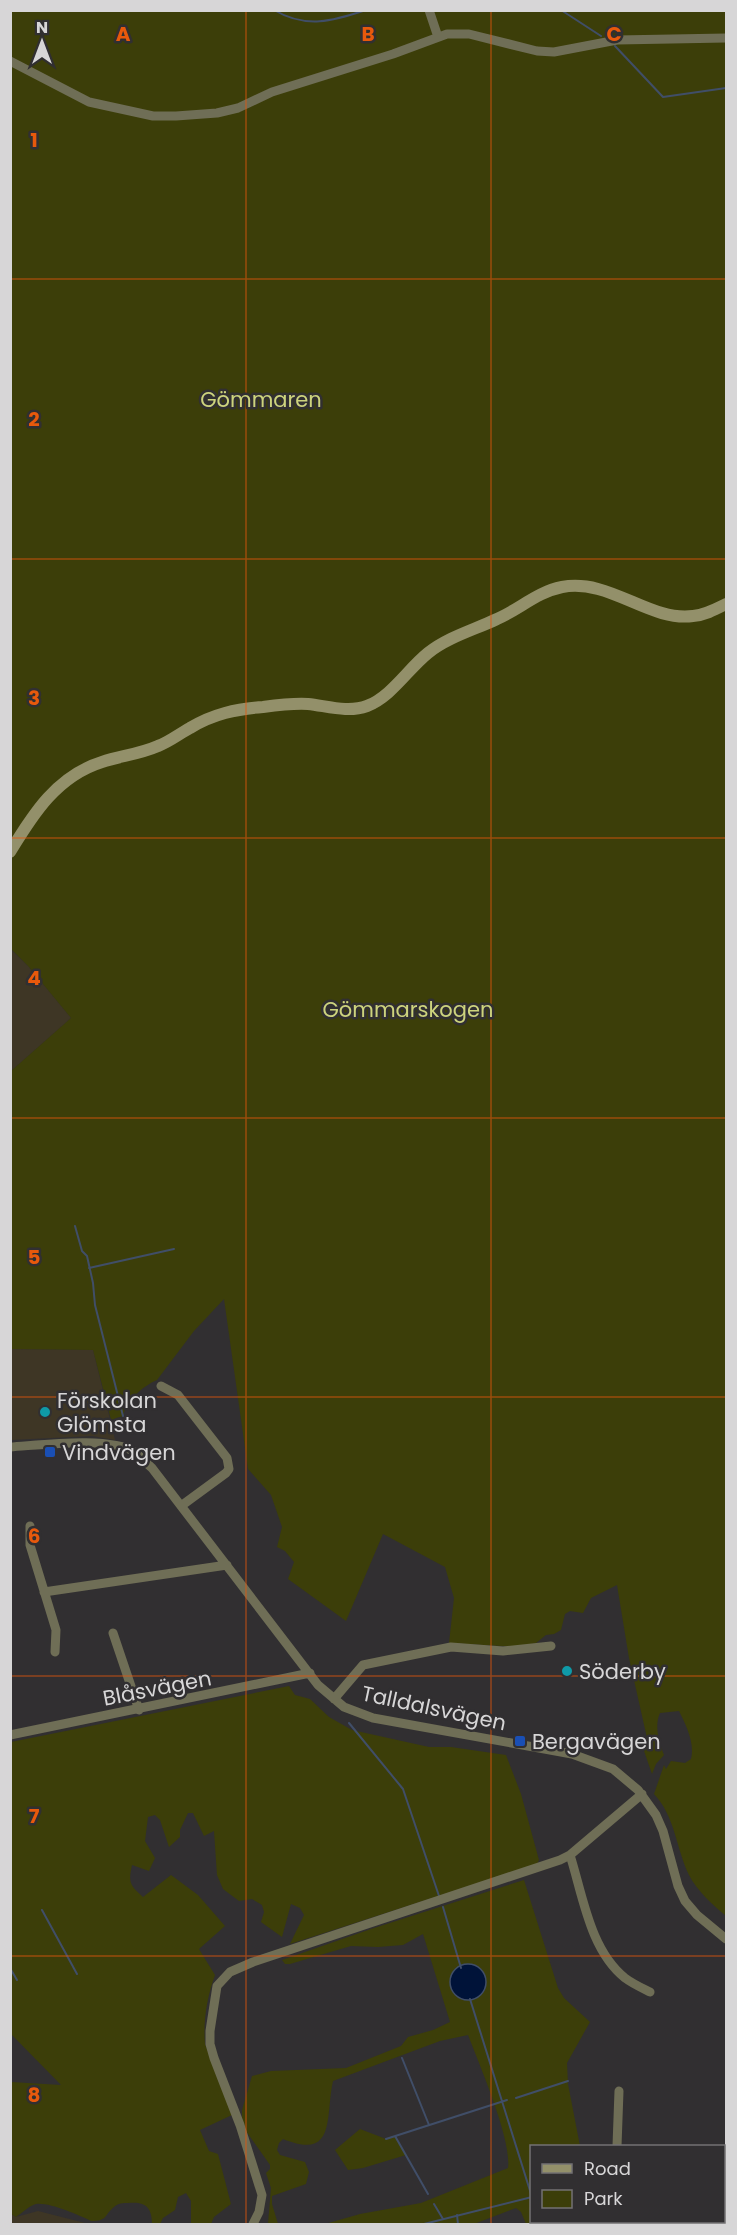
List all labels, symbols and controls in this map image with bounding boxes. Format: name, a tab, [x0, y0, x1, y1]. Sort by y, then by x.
north arrow	[12, 12, 72, 72]
text: N	[36, 16, 48, 39]
text: A	[116, 20, 131, 48]
text: B	[361, 20, 375, 48]
text: C	[606, 20, 622, 48]
text: 1	[30, 126, 38, 154]
park label: Gömmaren	[200, 385, 322, 414]
text: 2	[28, 405, 40, 433]
text: 3	[28, 684, 40, 712]
text: 4	[27, 964, 41, 992]
park label: Gömmarskogen	[323, 995, 493, 1024]
text: 5	[28, 1243, 41, 1271]
place label: Förskolan Glömsta	[57, 1386, 157, 1439]
marker: Förskolan Glömsta	[38, 1405, 52, 1419]
place label: Vindvägen	[62, 1438, 176, 1467]
marker: Vindvägen	[43, 1445, 57, 1459]
text: 6	[28, 1522, 40, 1550]
place label: Söderby	[579, 1657, 666, 1686]
street label: Blåsvägen	[100, 1663, 214, 1713]
marker: Söderby	[560, 1664, 574, 1678]
street label: Talldalsvägen	[359, 1679, 509, 1737]
place label: Bergavägen	[532, 1727, 661, 1756]
marker: Bergavägen	[513, 1734, 527, 1748]
text: 7	[29, 1802, 40, 1830]
text: 8	[28, 2081, 40, 2109]
legend	[530, 2145, 725, 2223]
text: Road	[584, 2156, 631, 2181]
text: Park	[584, 2186, 623, 2211]

